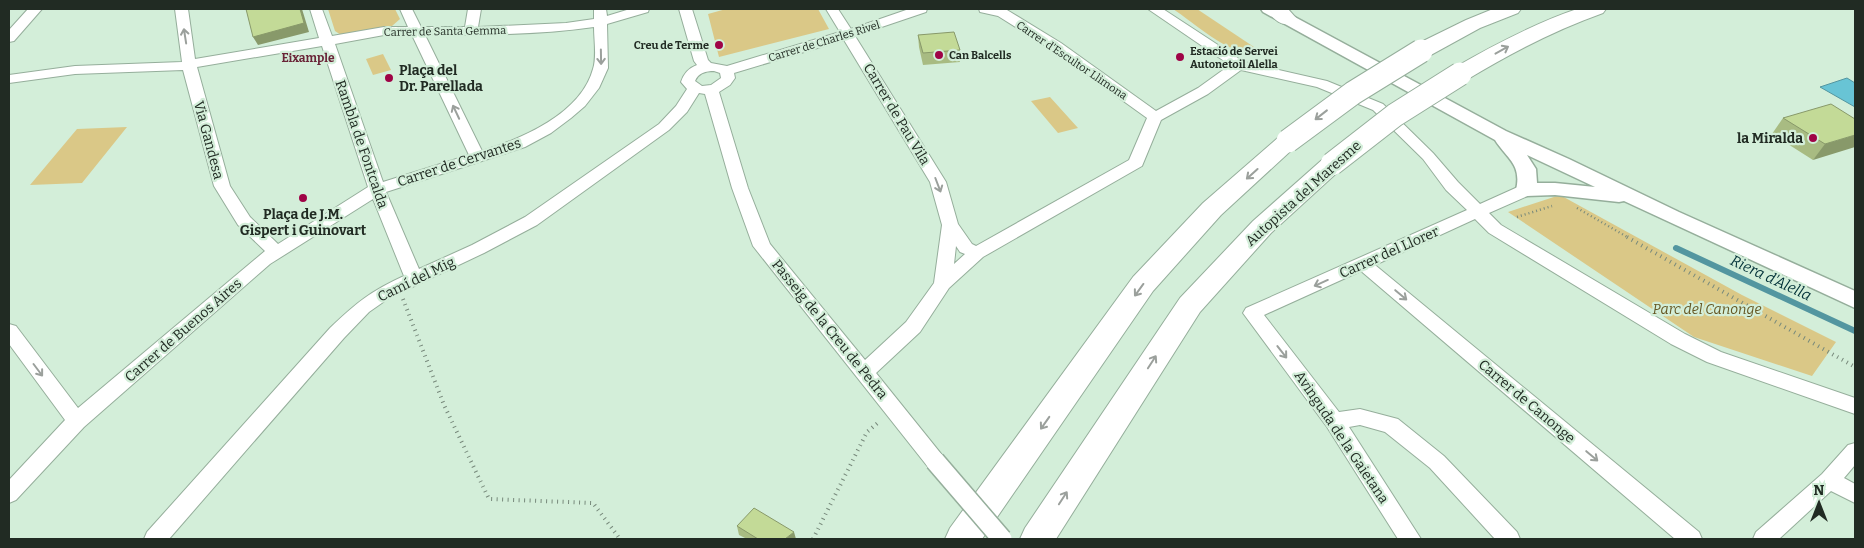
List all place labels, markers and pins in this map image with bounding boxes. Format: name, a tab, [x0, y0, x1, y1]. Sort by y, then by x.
place label: Creu de Terme	[634, 39, 709, 52]
marker: Creu de Terme	[713, 39, 725, 51]
place label: Estació de Servei Autonetoil Alella	[1190, 45, 1279, 71]
marker: Can Balcells	[933, 49, 945, 61]
place label: Can Balcells	[949, 49, 1012, 62]
marker: Estació de Servei Autonetoil Alella	[1174, 51, 1186, 63]
place label: Plaça del Dr. Parellada	[399, 62, 483, 95]
marker: Plaça del Dr. Parellada	[383, 72, 395, 84]
place label: la Miralda	[1737, 130, 1803, 147]
marker: la Miralda	[1807, 132, 1819, 144]
marker: Plaça de J.M. Gispert i Guinovart	[297, 192, 309, 204]
place label: Plaça de J.M. Gispert i Guinovart	[240, 206, 367, 239]

